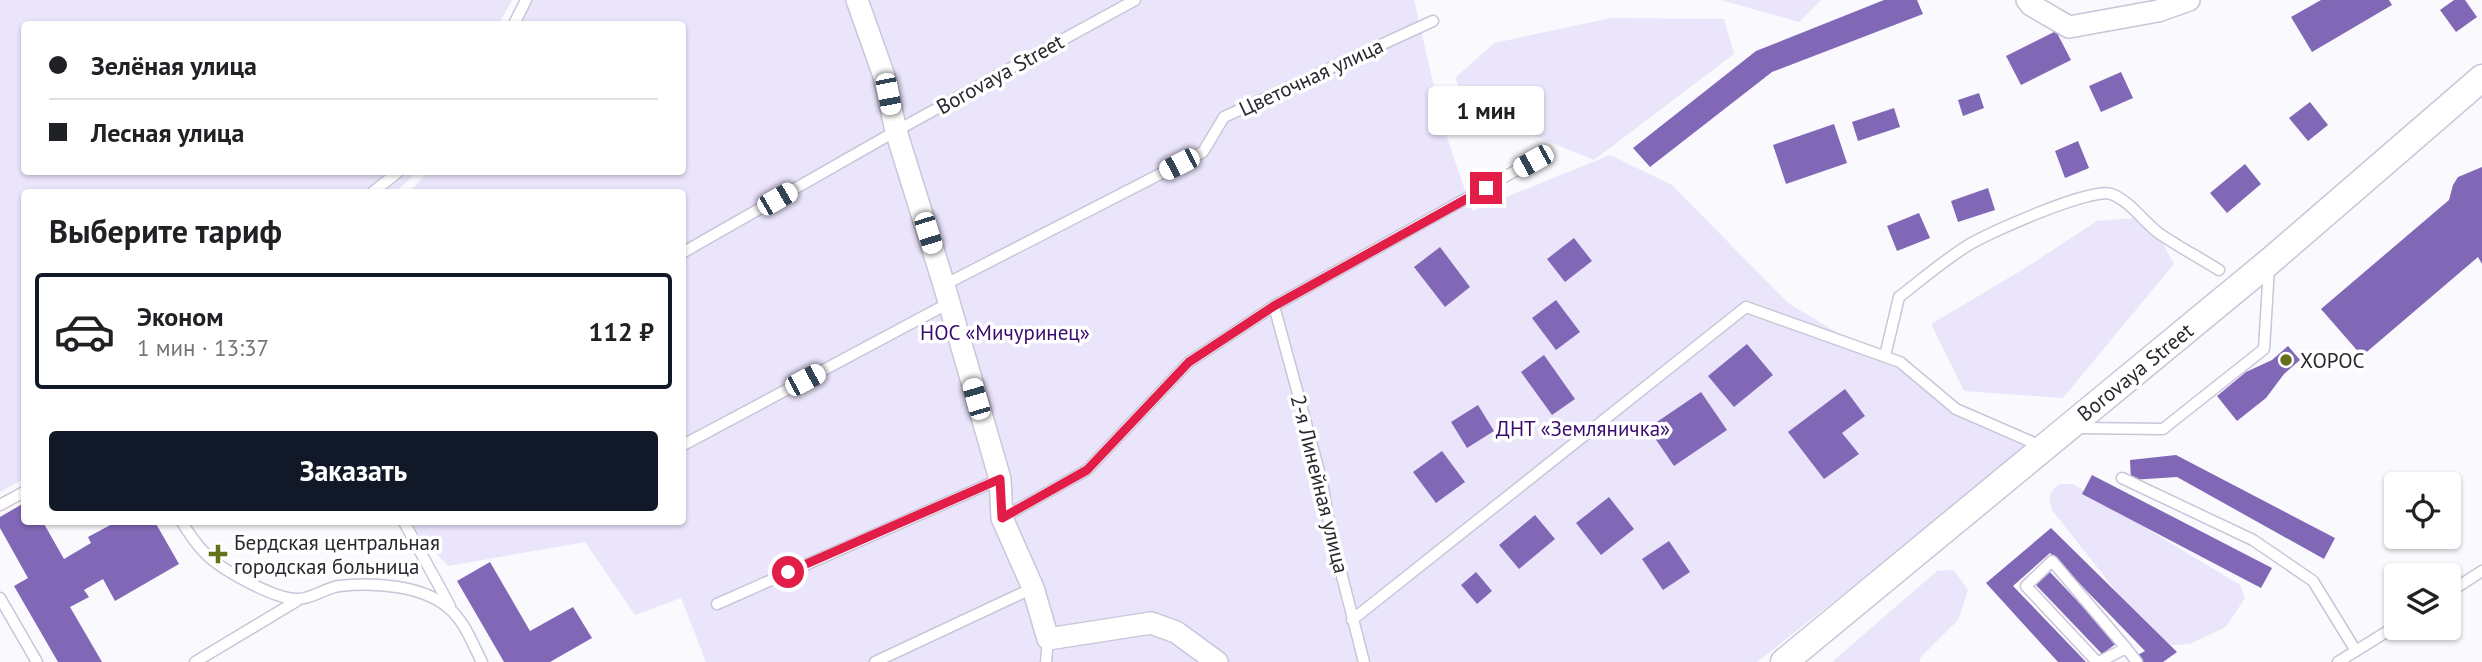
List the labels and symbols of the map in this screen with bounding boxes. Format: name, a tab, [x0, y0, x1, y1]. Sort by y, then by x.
street label: Borovaya Street	[932, 28, 1068, 120]
street label: Цветочная улица	[1235, 32, 1387, 122]
car	[874, 71, 903, 117]
callout: 1 мин	[1428, 86, 1544, 136]
car	[1510, 142, 1557, 180]
car	[1156, 145, 1203, 183]
route end	[1470, 172, 1502, 204]
car	[754, 179, 801, 219]
car	[912, 210, 945, 256]
street label: Borovaya Street	[2071, 317, 2199, 427]
park label: НОС «Мичуринец»	[920, 319, 1090, 346]
place label: ХОРОС	[2300, 347, 2365, 374]
marker: ХОРОС	[2278, 352, 2294, 368]
car	[782, 361, 829, 399]
car	[961, 376, 992, 422]
street label: 2-я Линейная улица	[1285, 392, 1355, 576]
park label: ДНТ «Земляничка»	[1496, 415, 1670, 442]
place label: Бердская центральная городская больница	[234, 529, 440, 580]
marker: Бердская центральная городская больница	[208, 544, 228, 564]
route start	[772, 556, 804, 588]

